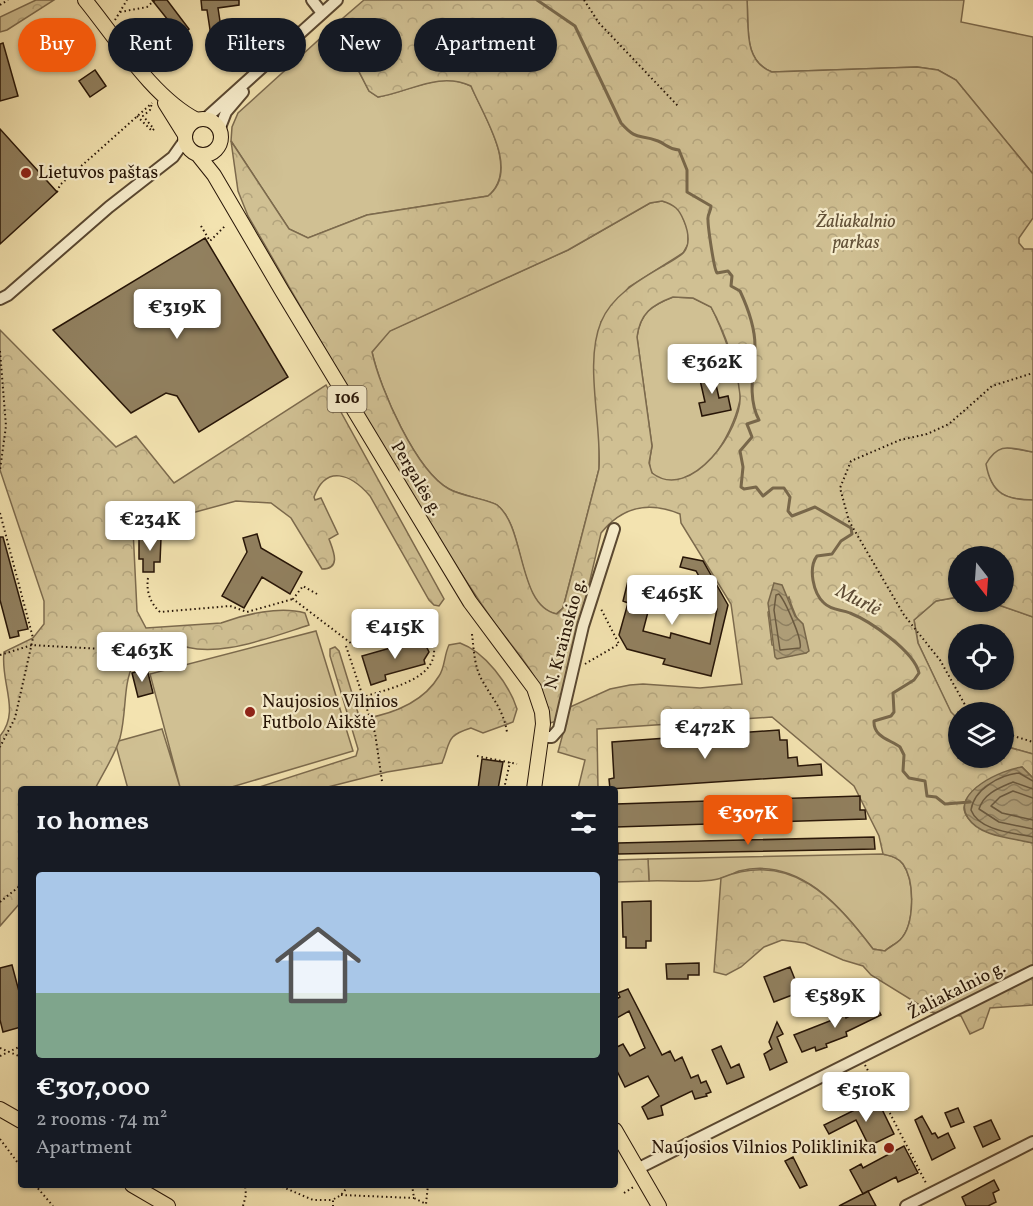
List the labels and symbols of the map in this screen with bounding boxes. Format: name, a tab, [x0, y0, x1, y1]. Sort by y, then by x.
place label: Lietuvos paštas	[38, 161, 158, 186]
marker: Lietuvos paštas	[19, 166, 33, 180]
park label: Žaliakalnio parkas	[815, 209, 896, 256]
pin: €319K	[135, 289, 219, 340]
pin: €362K	[670, 344, 754, 395]
road number: 106	[328, 386, 366, 412]
street label: Pergalės g.	[384, 437, 448, 521]
pin: €234K	[108, 501, 192, 552]
north arrow	[948, 546, 1014, 612]
pin: €465K	[630, 575, 714, 626]
street label: N. Krainskio g.	[539, 576, 593, 692]
water label: Murlė	[830, 577, 886, 625]
pin: €415K	[353, 609, 437, 660]
pin: €463K	[100, 632, 184, 683]
place label: Naujosios Vilnios Futbolo Aikštė	[262, 690, 398, 736]
marker: Naujosios Vilnios Futbolo Aikštė	[243, 705, 257, 719]
pin: €472K	[663, 709, 747, 760]
pin: €307K	[706, 795, 790, 846]
street label: Žaliakalnio g.	[904, 956, 1010, 1026]
pin: €589K	[793, 978, 877, 1029]
pin: €510K	[824, 1072, 908, 1123]
place label: Naujosios Vilnios Poliklinika	[651, 1136, 877, 1161]
marker: Naujosios Vilnios Poliklinika	[882, 1141, 896, 1155]

